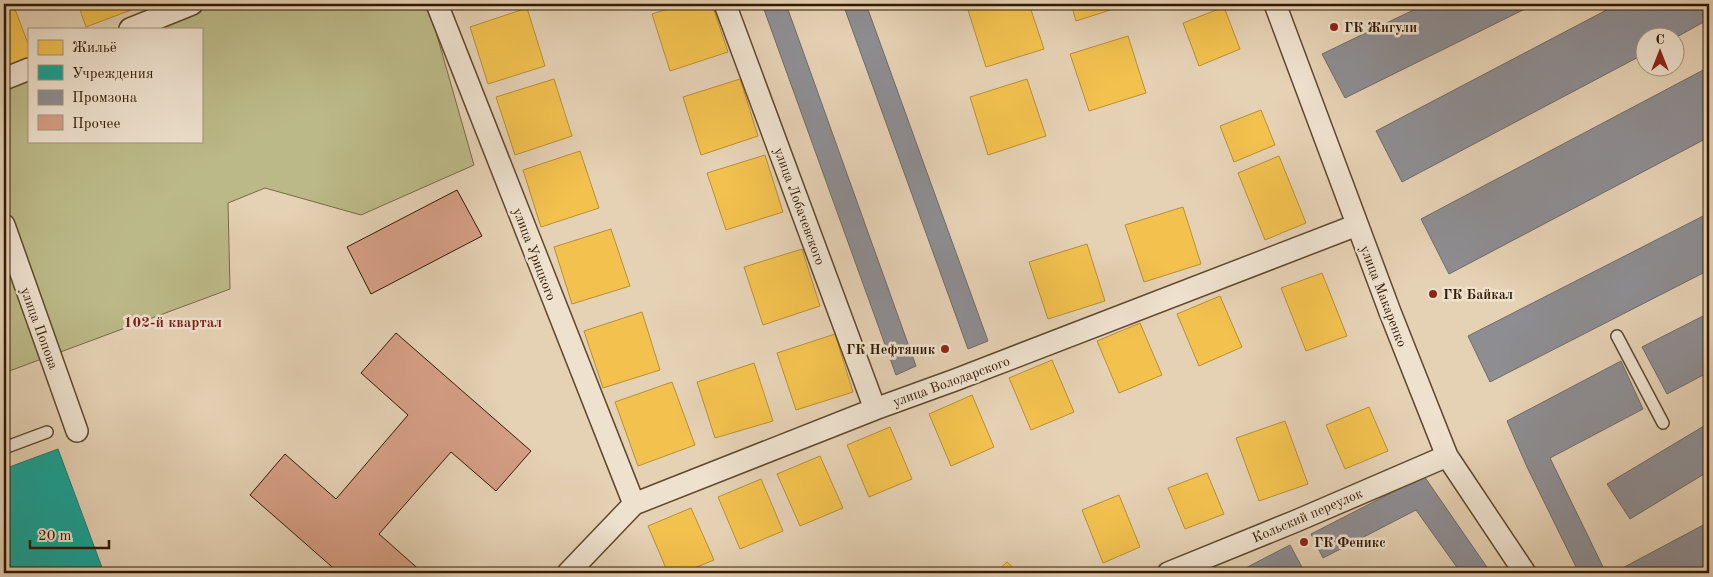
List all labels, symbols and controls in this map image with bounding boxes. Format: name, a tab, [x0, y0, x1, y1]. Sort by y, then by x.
marker: ГК Жигули	[1328, 21, 1340, 33]
place label: ГК Жигули	[1344, 21, 1417, 35]
legend	[28, 28, 202, 142]
north arrow	[1636, 28, 1686, 78]
text: С	[1655, 33, 1665, 47]
text: Жильё	[72, 41, 117, 56]
text: Учреждения	[72, 67, 154, 82]
text: Промзона	[72, 91, 138, 106]
text: Прочее	[72, 117, 120, 132]
street label: улица Лобачевского	[771, 146, 827, 267]
street label: улица Урицкого	[510, 206, 558, 303]
street label: улица Макаренко	[1357, 244, 1409, 349]
street label: улица Попова	[18, 286, 60, 371]
marker: ГК Байкал	[1427, 288, 1439, 300]
place label: ГК Байкал	[1443, 288, 1513, 302]
district label: 102-й квартал	[124, 316, 222, 331]
place label: ГК Нефтяник	[846, 343, 936, 358]
marker: ГК Нефтяник	[939, 343, 951, 355]
street label: улица Володарского	[891, 354, 1012, 410]
street label: Кольский переулок	[1250, 486, 1365, 545]
scale bar	[30, 517, 109, 549]
text: 20 m	[38, 529, 72, 544]
marker: ГК Феникс	[1298, 536, 1310, 548]
place label: ГК Феникс	[1314, 536, 1386, 550]

